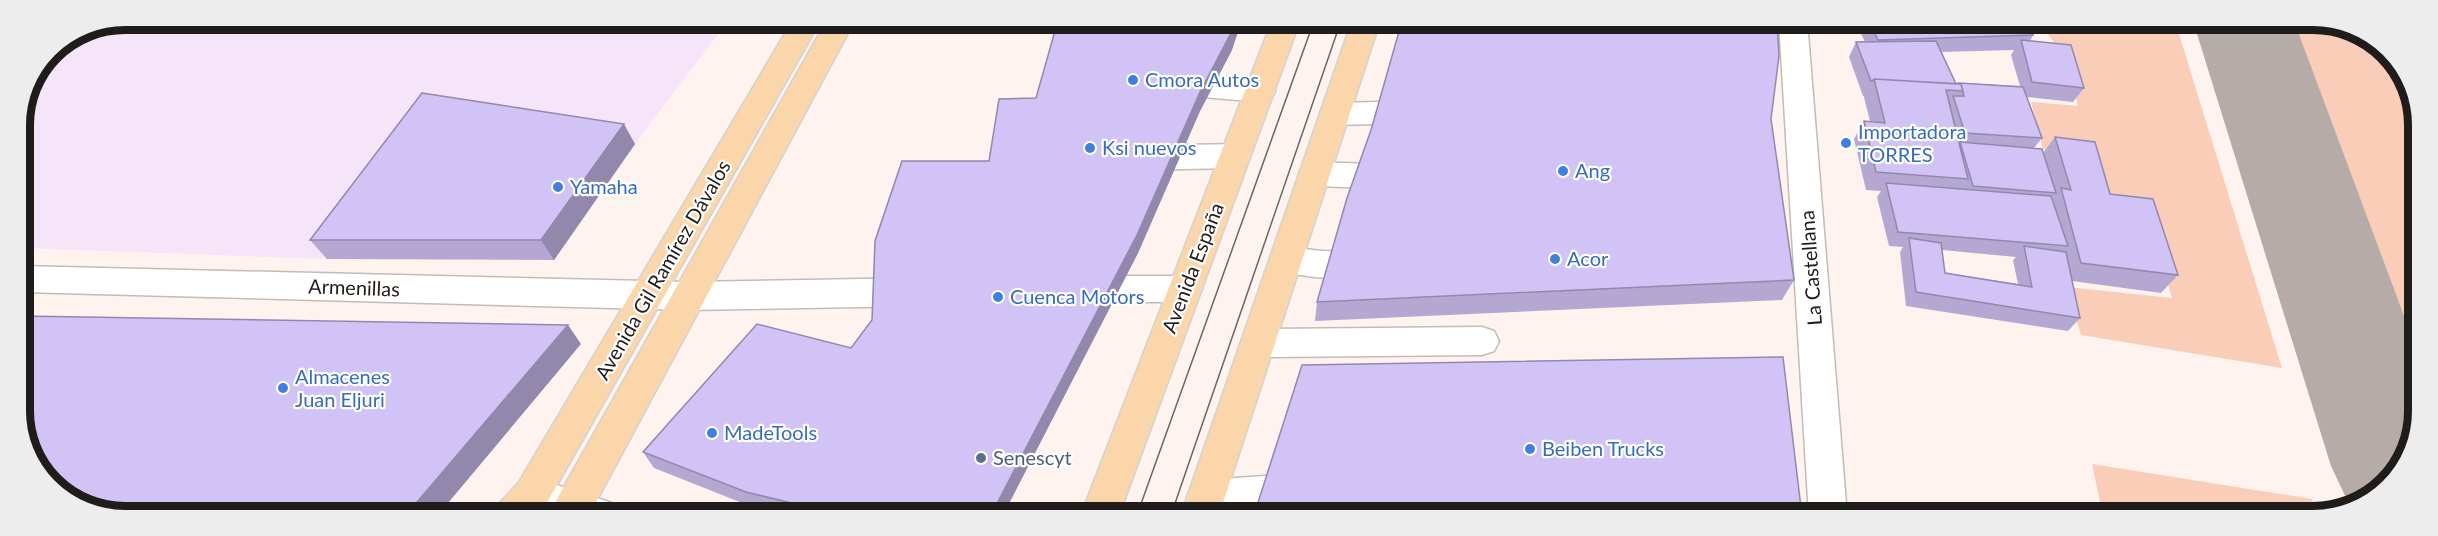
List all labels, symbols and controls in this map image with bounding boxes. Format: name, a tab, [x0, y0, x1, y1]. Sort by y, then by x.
place label: Cmora Autos	[1145, 67, 1259, 91]
marker: Cmora Autos	[1126, 73, 1140, 87]
place label: Importadora TORRES	[1858, 119, 1966, 166]
place label: Ksi nuevos	[1102, 135, 1196, 159]
marker: Importadora TORRES	[1839, 136, 1853, 150]
marker: Ksi nuevos	[1083, 141, 1097, 155]
street label: Avenida Gil Ramírez Dávalos	[589, 156, 735, 383]
place label: Ang	[1575, 158, 1610, 182]
marker: Ang	[1556, 164, 1570, 178]
place label: Yamaha	[570, 174, 638, 198]
marker: Yamaha	[551, 180, 565, 194]
street label: Avenida España	[1156, 199, 1228, 336]
street label: La Castellana	[1794, 210, 1826, 326]
place label: Acor	[1567, 246, 1609, 270]
marker: Acor	[1548, 252, 1562, 266]
street label: Armenillas	[308, 273, 400, 301]
place label: Cuenca Motors	[1010, 284, 1144, 308]
marker: Cuenca Motors	[991, 290, 1005, 304]
place label: Almacenes Juan Eljuri	[295, 364, 390, 411]
marker: Almacenes Juan Eljuri	[276, 381, 290, 395]
place label: MadeTools	[724, 420, 817, 444]
marker: MadeTools	[705, 426, 719, 440]
place label: Beiben Trucks	[1542, 436, 1664, 460]
marker: Beiben Trucks	[1523, 442, 1537, 456]
place label: Senescyt	[993, 445, 1072, 469]
marker: Senescyt	[974, 451, 988, 465]

